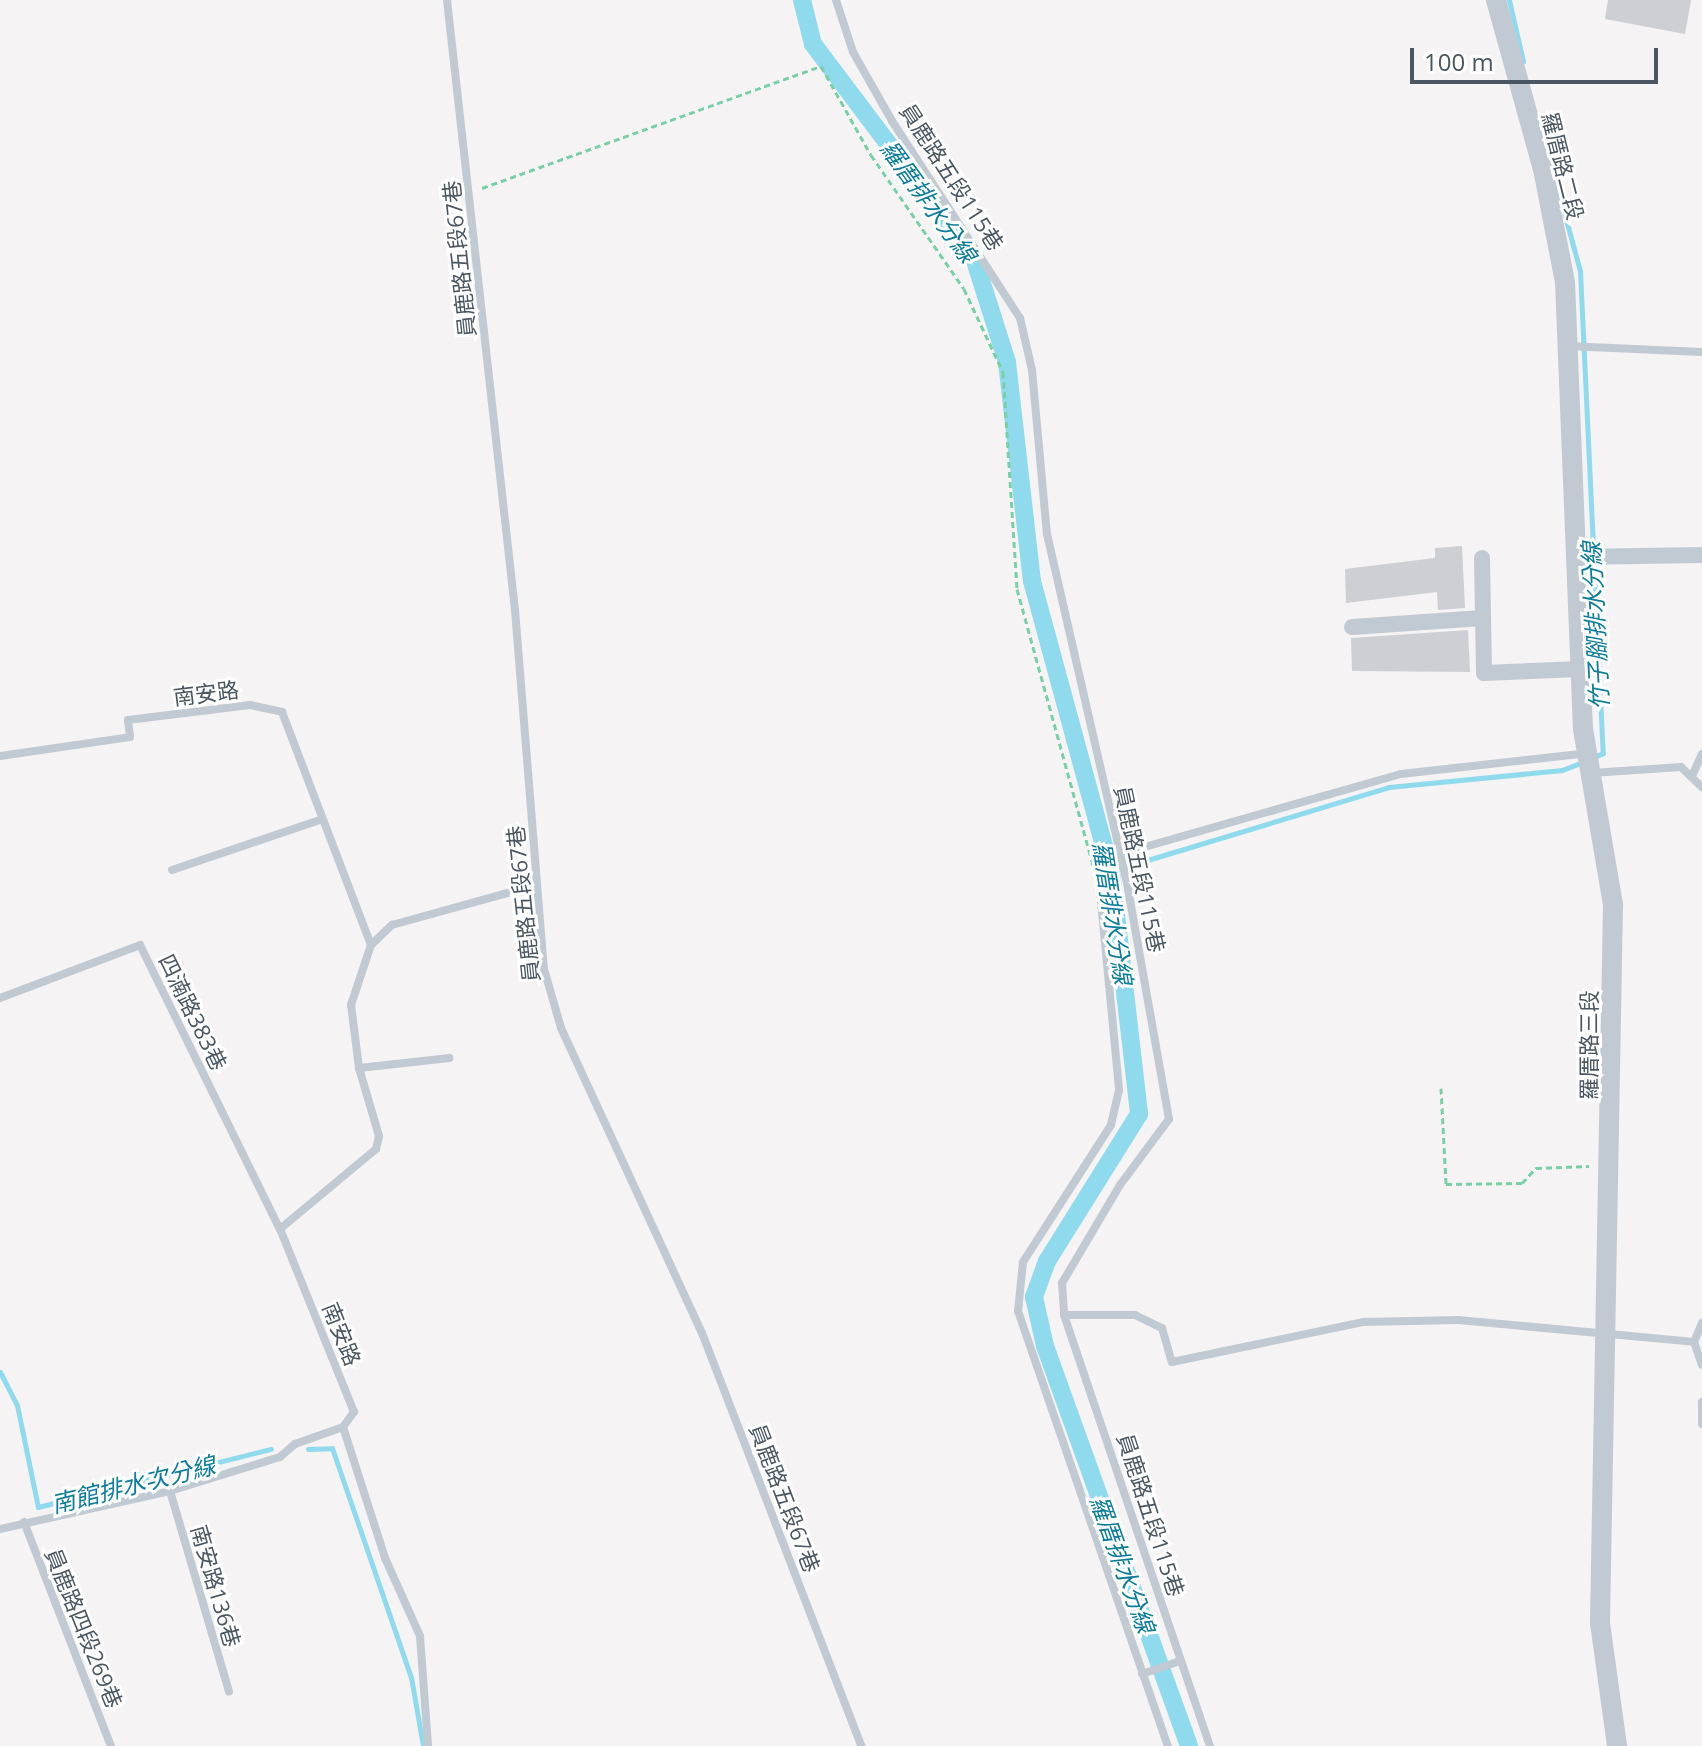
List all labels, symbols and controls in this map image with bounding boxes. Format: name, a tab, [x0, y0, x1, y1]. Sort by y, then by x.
scale bar	[1414, 32, 1662, 82]
text: 100 m	[1424, 45, 1494, 78]
street label: 員鹿路五段115巷	[895, 99, 1009, 255]
street label: 羅厝路二段	[1537, 109, 1589, 223]
water label: 羅厝排水分線	[875, 134, 983, 268]
street label: 員鹿路五段67巷	[438, 179, 480, 339]
water label: 竹子腳排水分線	[1576, 541, 1614, 711]
street label: 南安路	[172, 676, 240, 710]
street label: 員鹿路五段115巷	[1109, 783, 1171, 955]
street label: 員鹿路五段67巷	[502, 824, 544, 984]
water label: 羅厝排水分線	[1088, 840, 1138, 986]
street label: 四湳路383巷	[154, 950, 232, 1074]
street label: 羅厝路三段	[1576, 990, 1602, 1100]
street label: 南安路	[317, 1298, 367, 1370]
street label: 員鹿路五段67巷	[745, 1420, 825, 1576]
street label: 員鹿路五段115巷	[1112, 1430, 1190, 1600]
water label: 南館排水次分線	[48, 1450, 218, 1518]
water label: 羅厝排水分線	[1085, 1491, 1161, 1637]
street label: 南安路136巷	[186, 1522, 246, 1650]
street label: 員鹿路四段269巷	[40, 1544, 128, 1712]

